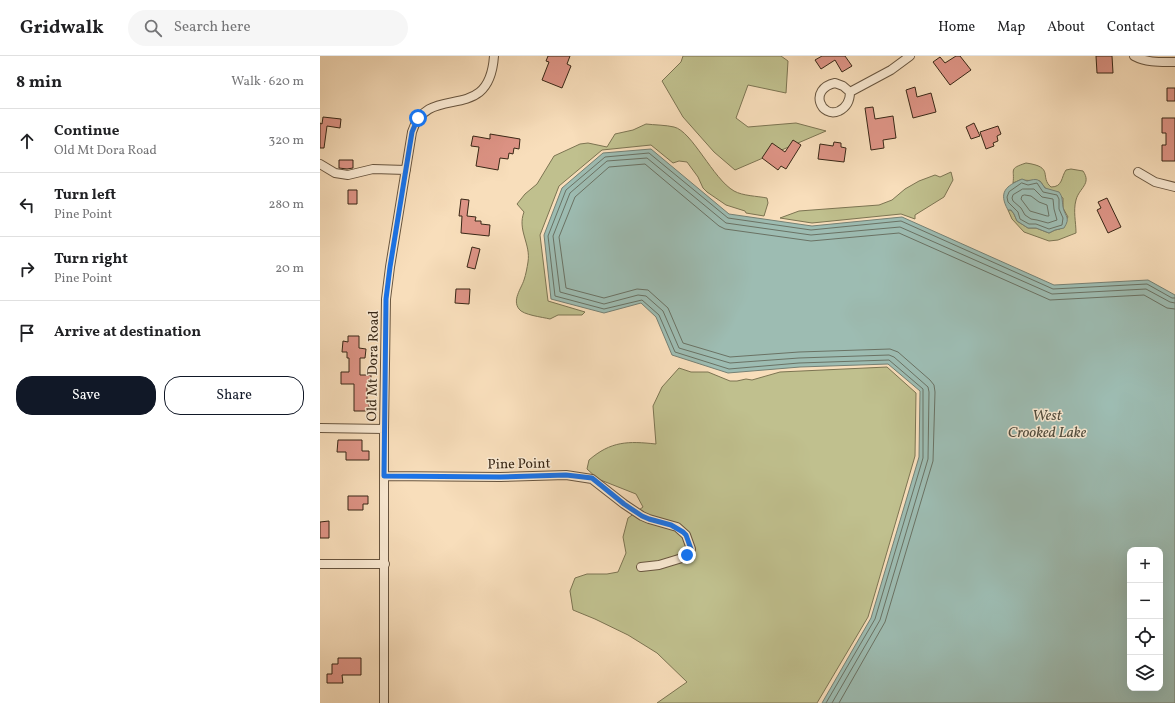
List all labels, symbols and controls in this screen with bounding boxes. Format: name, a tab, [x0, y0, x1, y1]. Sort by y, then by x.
search box	[128, 10, 408, 46]
text: Gridwalk	[20, 15, 104, 41]
icon: search	[142, 17, 164, 39]
text: Search here	[174, 17, 251, 38]
text: Home	[938, 18, 975, 37]
text: Map	[997, 18, 1025, 37]
text: About	[1047, 18, 1085, 37]
text: Contact	[1107, 18, 1155, 37]
text: 8 min	[16, 71, 62, 94]
text: Walk · 620 m	[231, 73, 304, 91]
route start	[409, 109, 427, 127]
text: Continue	[54, 121, 119, 142]
icon: ahead	[16, 130, 38, 152]
text: 320 m	[269, 132, 304, 150]
text: Old Mt Dora Road	[54, 142, 157, 160]
text: Turn left	[54, 185, 116, 206]
icon: left	[16, 194, 38, 216]
text: 280 m	[268, 196, 304, 214]
text: Pine Point	[54, 206, 112, 224]
text: Turn right	[54, 249, 128, 270]
icon: right	[16, 258, 38, 280]
text: 20 m	[275, 260, 304, 278]
text: Pine Point	[54, 270, 112, 288]
street label: Old Mt Dora Road	[363, 310, 384, 422]
icon: arrive	[16, 322, 38, 344]
text: Arrive at destination	[54, 322, 201, 343]
button: Save	[16, 376, 156, 415]
button: Share	[164, 376, 304, 415]
water label: West Crooked Lake	[1008, 406, 1087, 444]
street label: Pine Point	[487, 454, 551, 475]
route end	[678, 546, 696, 564]
map controls	[1127, 547, 1163, 691]
button: +	[1127, 547, 1163, 583]
button: −	[1127, 583, 1163, 619]
button: locate	[1127, 619, 1163, 655]
button: layers	[1127, 655, 1163, 691]

